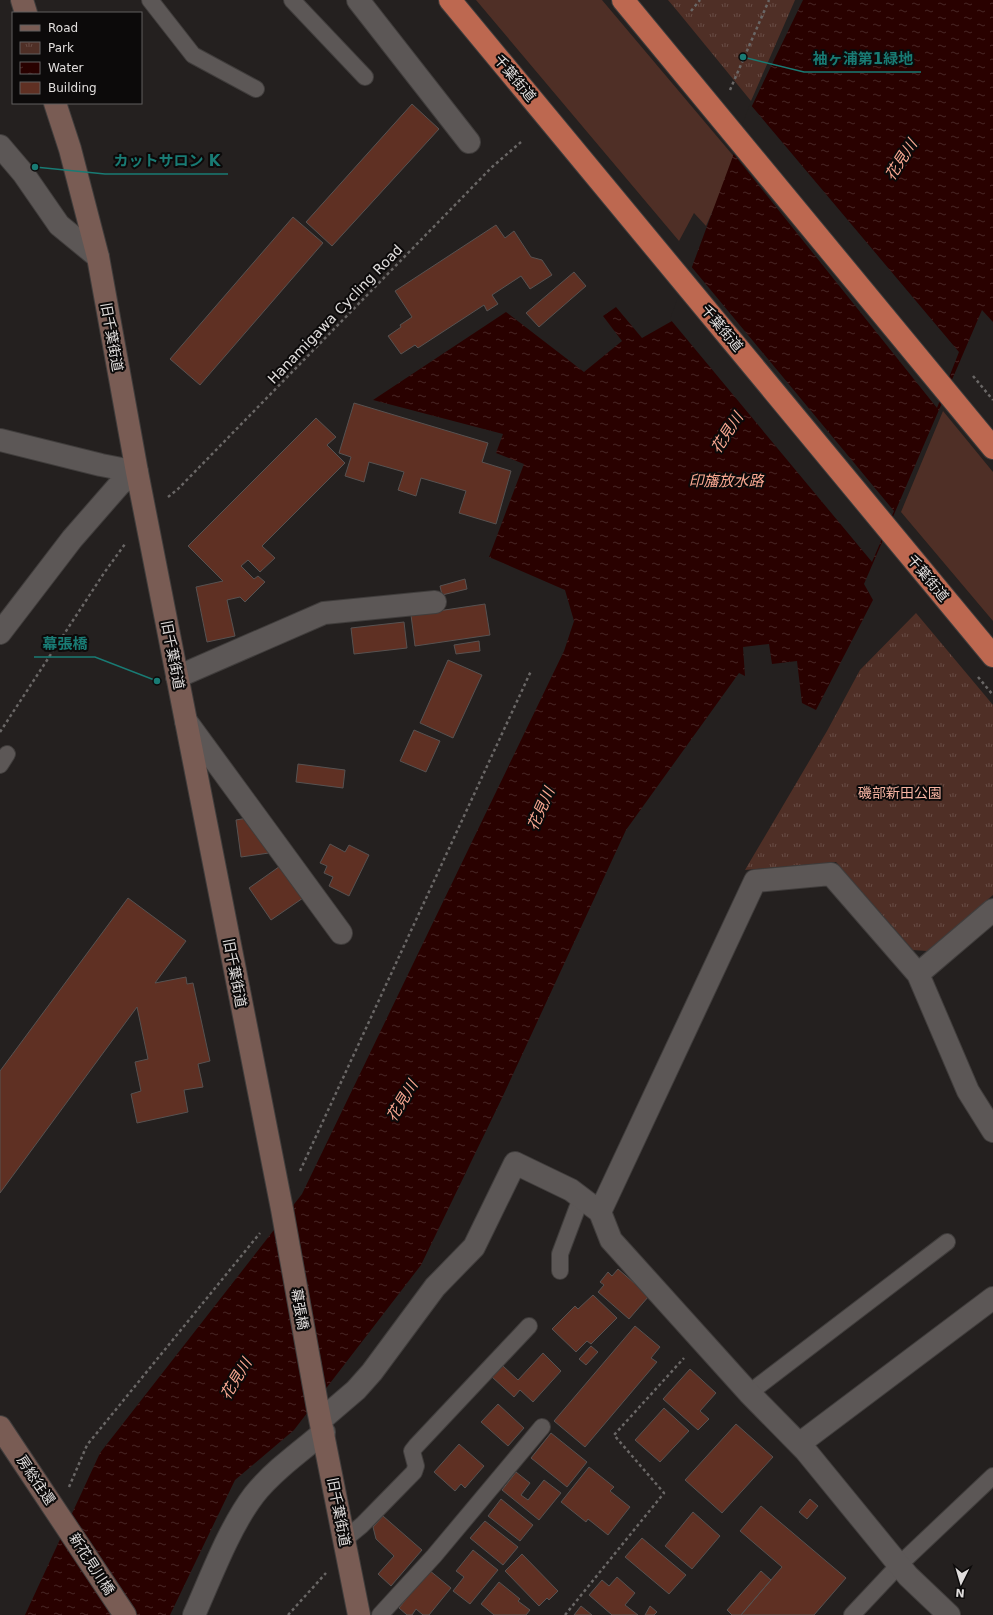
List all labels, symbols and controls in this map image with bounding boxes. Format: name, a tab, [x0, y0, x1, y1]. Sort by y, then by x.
legend	[12, 12, 142, 104]
text: Road	[48, 21, 78, 35]
text: Park	[48, 41, 74, 55]
callout: 袖ヶ浦第1緑地	[804, 45, 921, 72]
text: 袖ヶ浦第1緑地	[813, 50, 913, 68]
street label: 千葉街道	[491, 51, 539, 105]
text: Water	[48, 61, 84, 75]
text: Building	[48, 81, 97, 95]
water label: 花見川	[881, 135, 922, 184]
callout: カットサロン K	[105, 147, 228, 174]
text: カットサロン K	[114, 152, 222, 170]
street label: Hanamigawa Cycling Road	[264, 241, 406, 387]
street label: 旧千葉街道	[98, 301, 126, 373]
street label: 千葉街道	[698, 301, 746, 355]
water label: 花見川	[707, 408, 748, 457]
water label: 印旛放水路	[688, 472, 765, 490]
street label: 千葉街道	[904, 551, 952, 605]
street label: 旧千葉街道	[158, 619, 188, 691]
callout: 幕張橋	[34, 630, 95, 657]
text: 幕張橋	[42, 635, 88, 653]
water label: 花見川	[524, 783, 559, 833]
park label: 磯部新田公園	[858, 785, 942, 801]
street label: 旧千葉街道	[220, 937, 250, 1009]
water label: 花見川	[383, 1075, 422, 1125]
street label: 幕張橋	[288, 1287, 312, 1331]
water label: 花見川	[217, 1353, 256, 1403]
street label: 房総往還	[14, 1452, 58, 1508]
street label: 旧千葉街道	[324, 1476, 354, 1548]
street label: 新花見川橋	[66, 1530, 118, 1598]
north arrow	[941, 1563, 981, 1603]
text: N	[955, 1586, 965, 1599]

